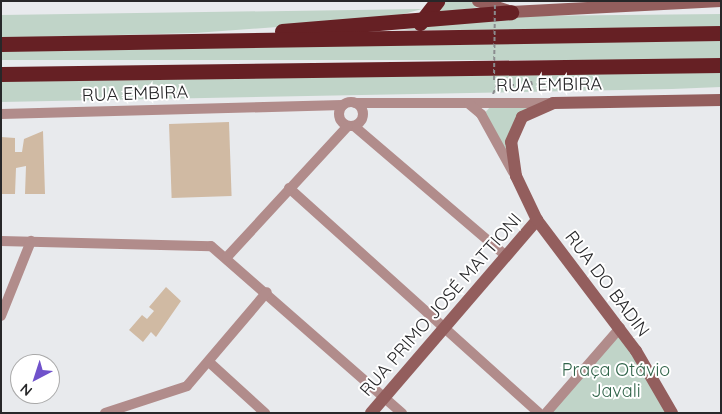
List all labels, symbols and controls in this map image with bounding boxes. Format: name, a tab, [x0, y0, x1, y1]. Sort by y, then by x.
street label: RUA EMBIRA	[496, 73, 602, 97]
street label: RUA EMBIRA	[82, 81, 188, 107]
street label: RUA PRIMO JOSÉ MATTIONI	[356, 209, 526, 401]
street label: RUA DO BADIN	[560, 227, 654, 341]
north arrow	[10, 354, 60, 404]
park label: Praça Otávio Javali	[562, 360, 670, 402]
text: N	[16, 380, 36, 400]

